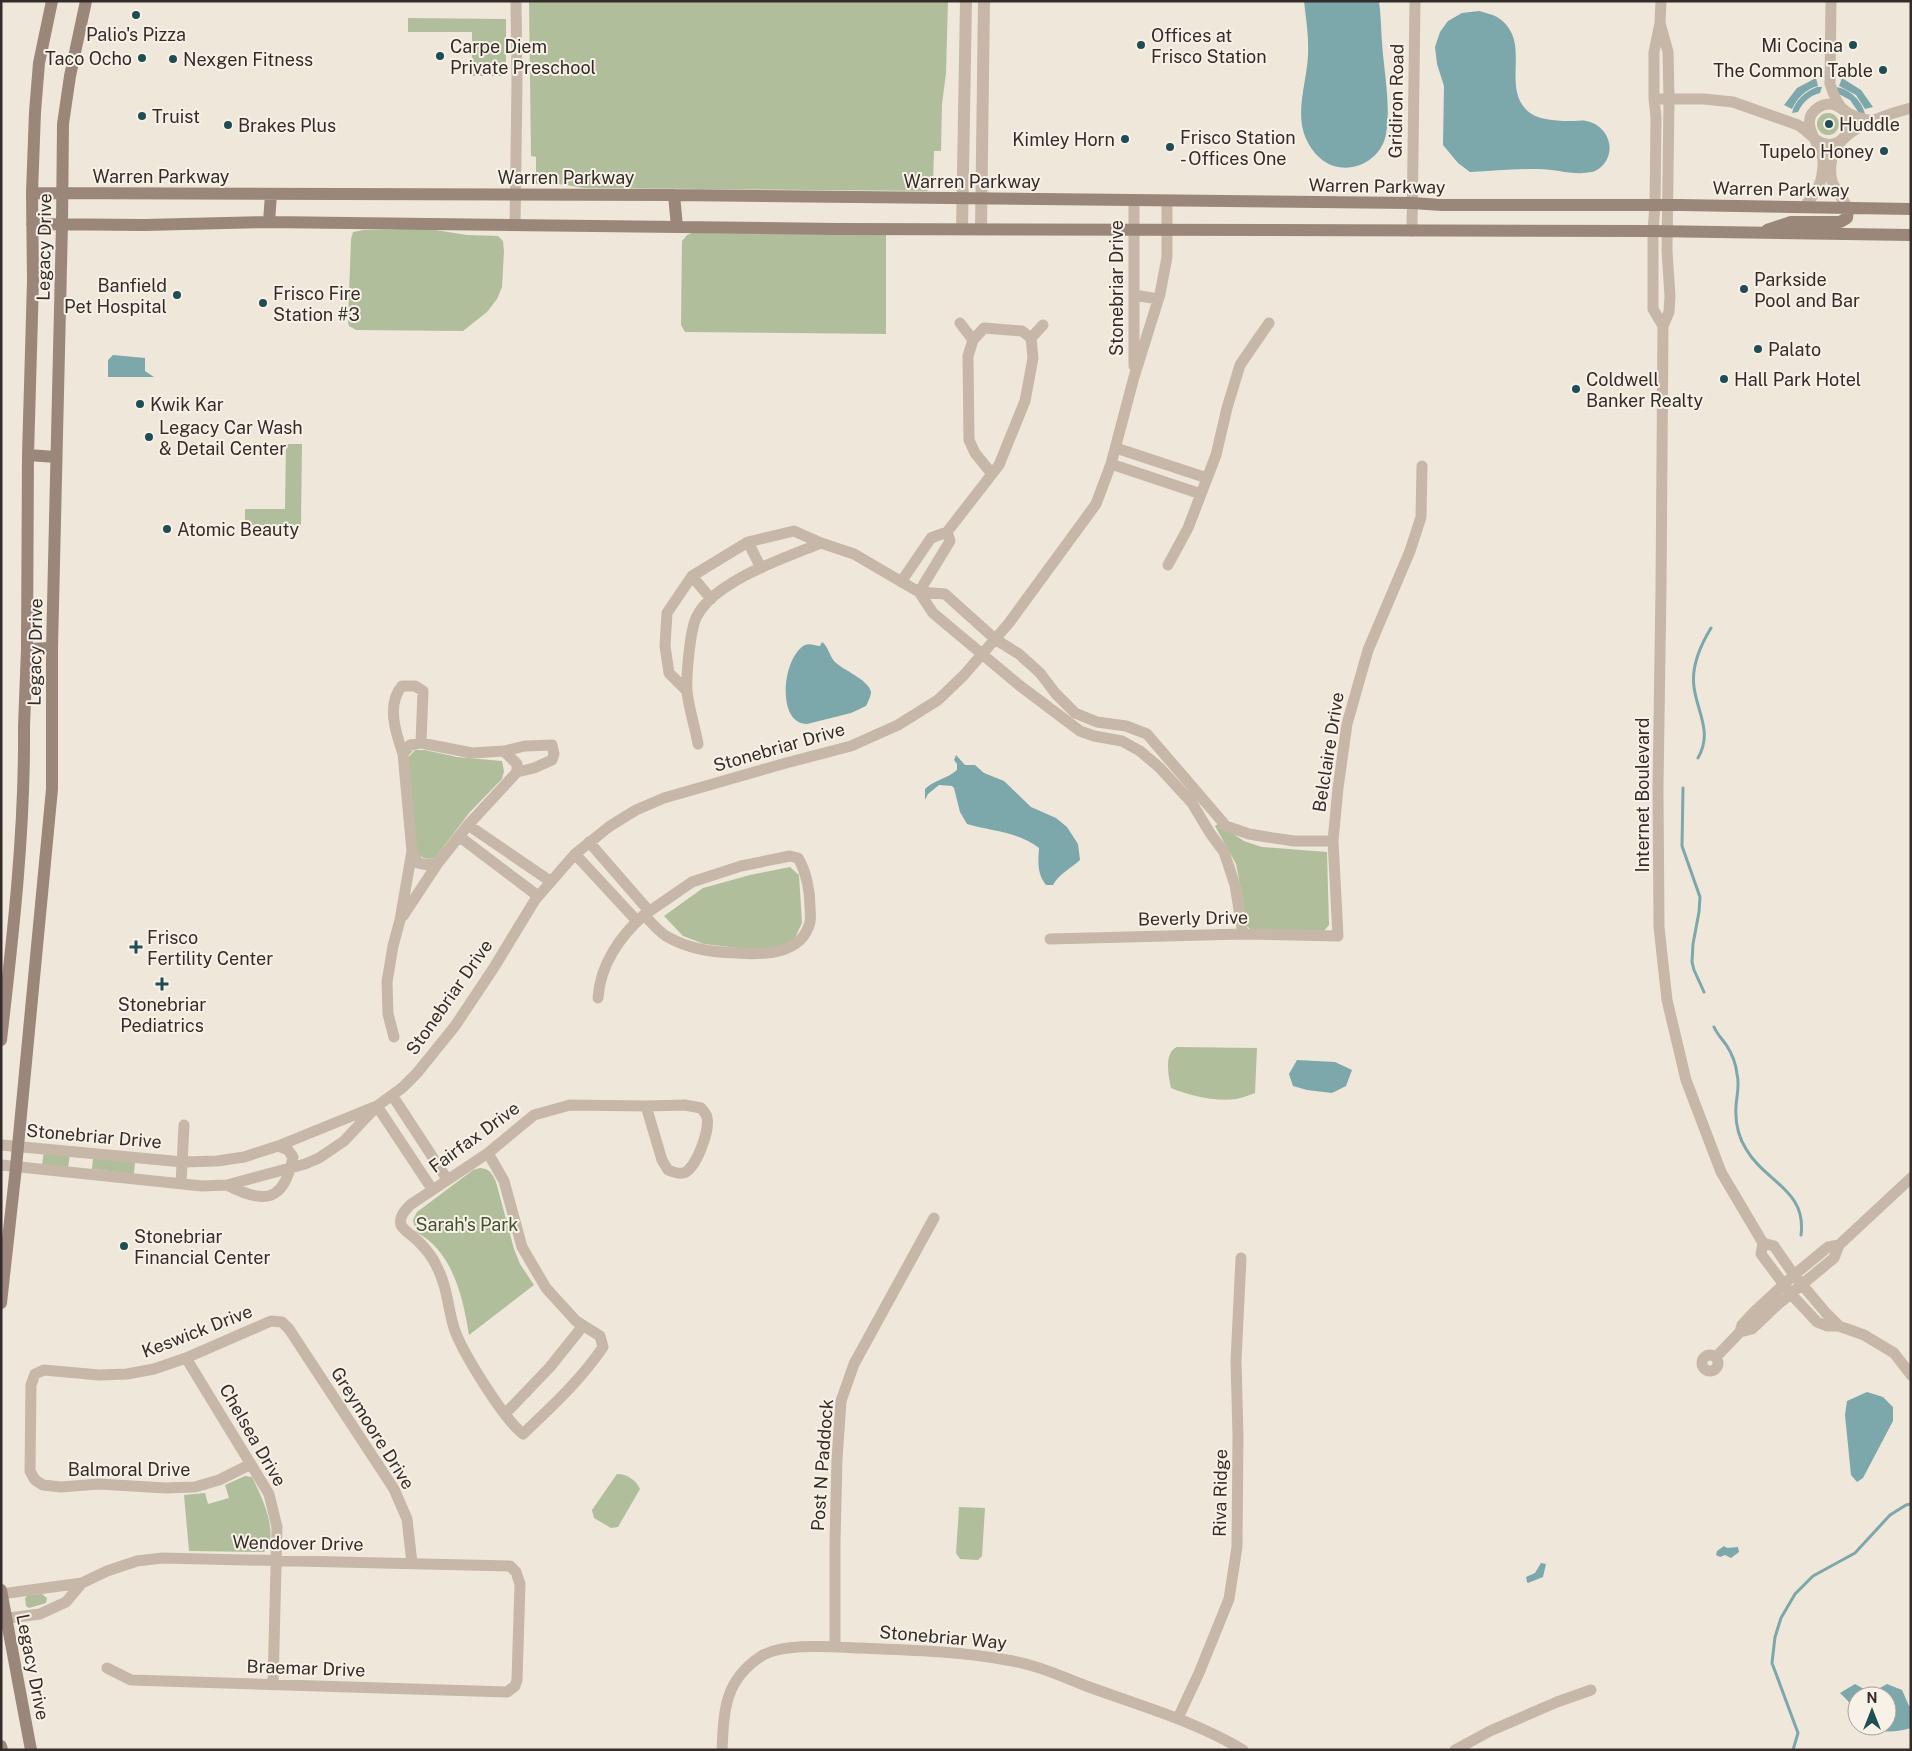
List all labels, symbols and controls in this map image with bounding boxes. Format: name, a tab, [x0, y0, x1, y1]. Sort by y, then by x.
marker: Palio's Pizza	[130, 9, 142, 21]
place label: Palio's Pizza	[86, 24, 186, 45]
place label: Offices at Frisco Station	[1151, 25, 1267, 67]
place label: Mi Cocina	[1761, 35, 1843, 56]
place label: Carpe Diem Private Preschool	[450, 36, 596, 78]
marker: Offices at Frisco Station	[1135, 39, 1147, 51]
marker: Mi Cocina	[1847, 39, 1859, 51]
street label: Gridiron Road	[1385, 44, 1407, 158]
place label: Taco Ocho	[45, 48, 132, 69]
place label: Nexgen Fitness	[183, 49, 313, 70]
marker: Carpe Diem Private Preschool	[434, 50, 446, 62]
marker: Taco Ocho	[136, 52, 148, 64]
marker: Nexgen Fitness	[167, 53, 179, 65]
place label: The Common Table	[1713, 60, 1873, 81]
marker: The Common Table	[1877, 64, 1889, 76]
place label: Truist	[152, 106, 200, 127]
marker: Truist	[136, 110, 148, 122]
place label: Huddle	[1839, 114, 1900, 135]
place label: Brakes Plus	[238, 115, 336, 136]
marker: Huddle	[1823, 118, 1835, 130]
marker: Brakes Plus	[222, 119, 234, 131]
place label: Frisco Station - Offices One	[1180, 127, 1296, 169]
place label: Kimley Horn	[1012, 129, 1115, 150]
marker: Kimley Horn	[1119, 133, 1131, 145]
marker: Frisco Station - Offices One	[1164, 141, 1176, 153]
place label: Tupelo Honey	[1759, 141, 1874, 162]
marker: Tupelo Honey	[1878, 145, 1890, 157]
street label: Warren Parkway	[93, 166, 230, 187]
street label: Warren Parkway	[498, 167, 635, 188]
street label: Warren Parkway	[904, 171, 1041, 192]
street label: Warren Parkway	[1308, 174, 1446, 198]
street label: Warren Parkway	[1712, 177, 1850, 201]
street label: Legacy Drive	[33, 193, 55, 301]
street label: Stonebriar Drive	[1106, 220, 1127, 356]
place label: Parkside Pool and Bar	[1754, 269, 1860, 311]
place label: Banfield Pet Hospital	[64, 275, 167, 317]
place label: Frisco Fire Station #3	[273, 283, 361, 325]
marker: Parkside Pool and Bar	[1738, 283, 1750, 295]
marker: Banfield Pet Hospital	[171, 289, 183, 301]
marker: Frisco Fire Station #3	[257, 297, 269, 309]
place label: Palato	[1768, 339, 1821, 360]
marker: Palato	[1752, 343, 1764, 355]
place label: Coldwell Banker Realty	[1586, 369, 1703, 411]
place label: Hall Park Hotel	[1734, 369, 1861, 390]
marker: Hall Park Hotel	[1718, 373, 1730, 385]
marker: Coldwell Banker Realty	[1570, 383, 1582, 395]
place label: Kwik Kar	[150, 394, 224, 415]
marker: Kwik Kar	[134, 398, 146, 410]
place label: Legacy Car Wash & Detail Center	[159, 417, 303, 459]
marker: Legacy Car Wash & Detail Center	[143, 431, 155, 443]
place label: Atomic Beauty	[177, 519, 299, 540]
marker: Atomic Beauty	[161, 523, 173, 535]
street label: Legacy Drive	[24, 598, 46, 706]
street label: Belclaire Drive	[1308, 690, 1348, 814]
street label: Stonebriar Drive	[711, 718, 847, 776]
street label: Internet Boulevard	[1632, 718, 1653, 872]
street label: Beverly Drive	[1138, 907, 1248, 929]
place label: Frisco Fertility Center	[147, 927, 273, 969]
street label: Stonebriar Drive	[401, 935, 497, 1059]
marker: Frisco Fertility Center	[129, 940, 143, 954]
marker: Stonebriar Pediatrics	[155, 977, 169, 991]
place label: Stonebriar Pediatrics	[118, 994, 206, 1036]
street label: Fairfax Drive	[425, 1097, 523, 1177]
street label: Stonebriar Drive	[25, 1120, 163, 1152]
park label: Sarah's Park	[416, 1214, 518, 1235]
place label: Stonebriar Financial Center	[134, 1226, 270, 1268]
marker: Stonebriar Financial Center	[118, 1240, 130, 1252]
street label: Keswick Drive	[139, 1300, 255, 1362]
street label: Greymoore Drive	[327, 1363, 419, 1493]
street label: Chelsea Drive	[215, 1380, 291, 1490]
street label: Post N Paddock	[807, 1398, 837, 1532]
street label: Riva Ridge	[1209, 1449, 1231, 1537]
street label: Balmoral Drive	[68, 1459, 190, 1480]
street label: Wendover Drive	[232, 1531, 364, 1555]
street label: Legacy Drive	[12, 1612, 54, 1722]
street label: Stonebriar Way	[878, 1621, 1008, 1653]
street label: Braemar Drive	[246, 1655, 366, 1681]
north arrow	[1847, 1686, 1897, 1736]
text: N	[1867, 1690, 1877, 1706]

